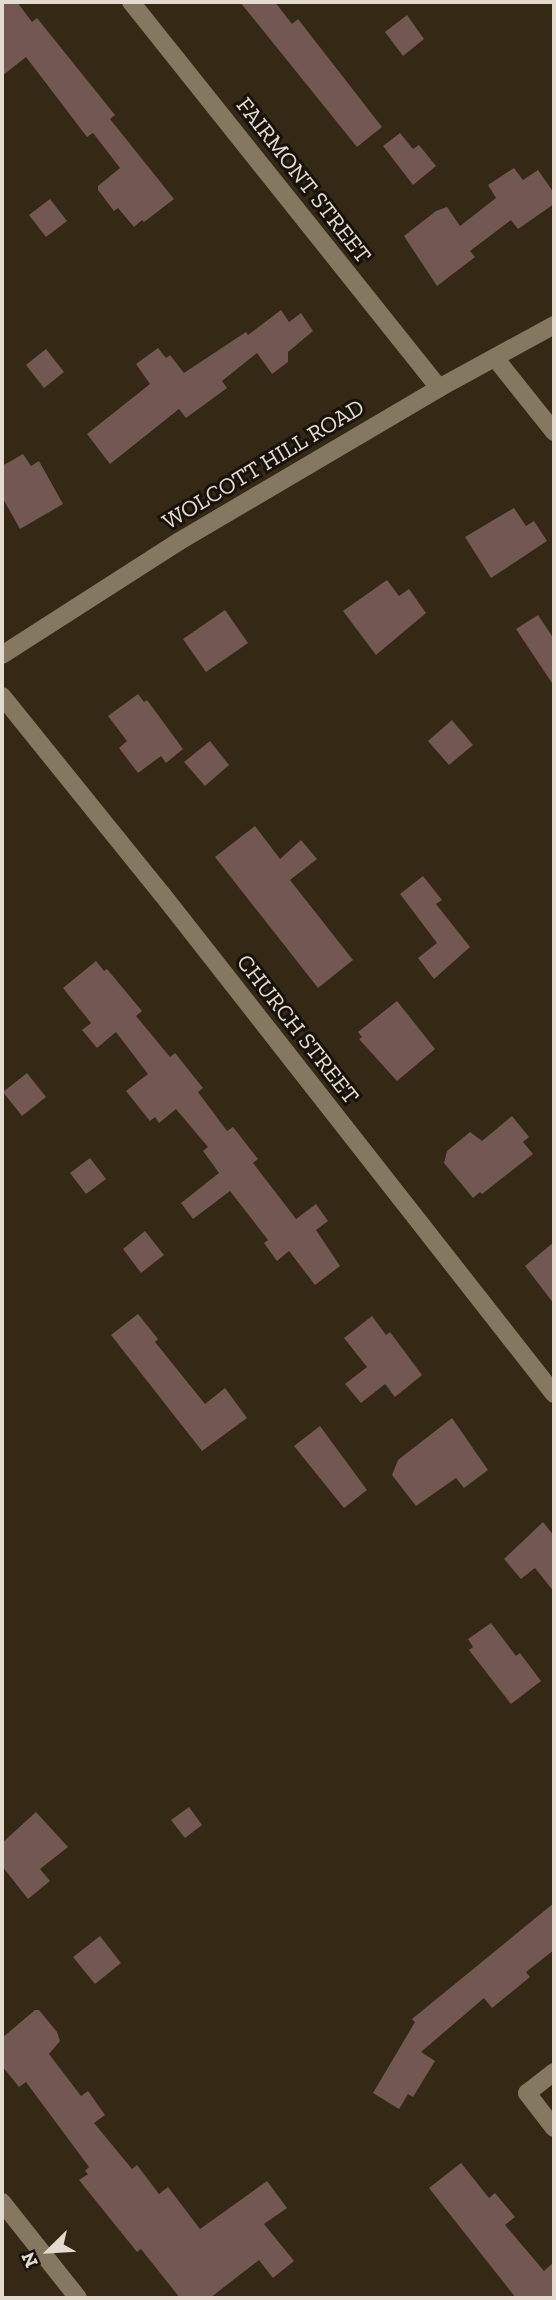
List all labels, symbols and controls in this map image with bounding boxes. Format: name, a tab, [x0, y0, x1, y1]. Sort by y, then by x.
street label: FAIRMONT STREET	[231, 91, 377, 269]
street label: WOLCOTT HILL ROAD	[157, 393, 369, 535]
street label: CHURCH STREET	[231, 949, 365, 1109]
north arrow	[14, 2216, 84, 2286]
text: N	[16, 2248, 43, 2271]

